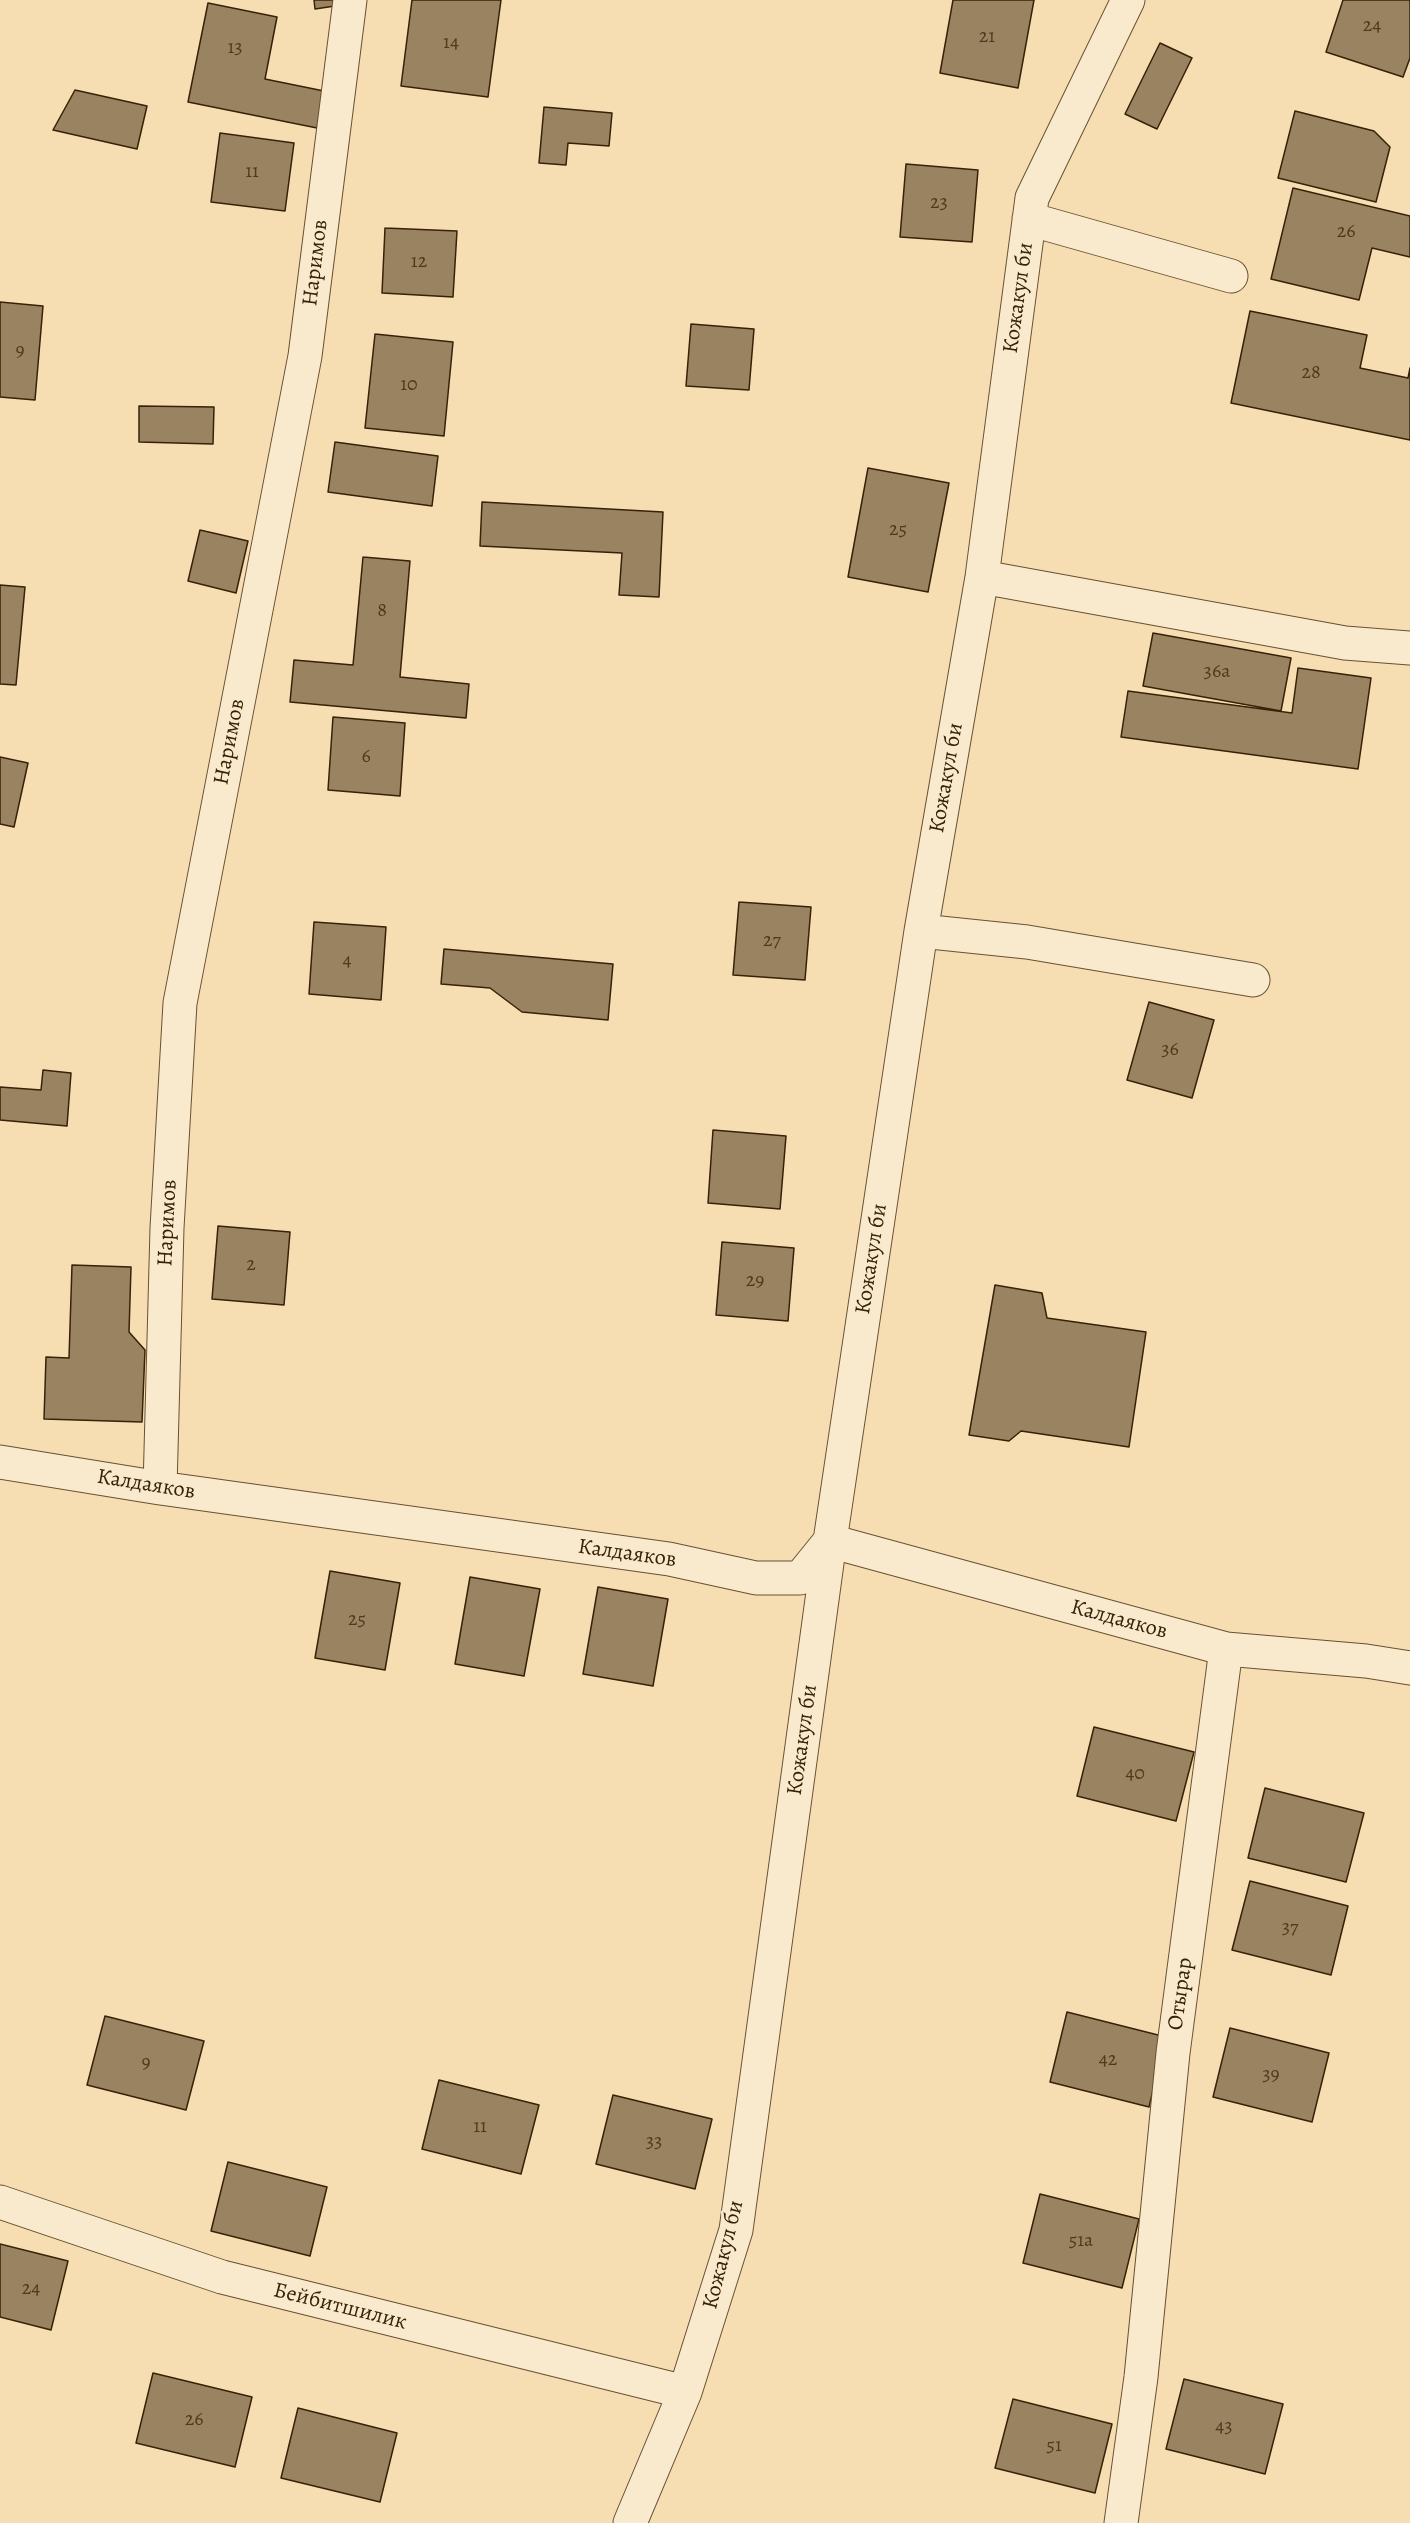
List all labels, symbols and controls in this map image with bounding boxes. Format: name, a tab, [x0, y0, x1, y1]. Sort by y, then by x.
house number: 24	[1363, 14, 1381, 38]
house number: 21	[979, 25, 995, 49]
house number: 14	[443, 31, 459, 55]
house number: 13	[227, 36, 243, 60]
house number: 11	[245, 160, 259, 184]
house number: 23	[930, 191, 948, 215]
street label: Наримов	[298, 218, 334, 308]
house number: 26	[1337, 220, 1355, 244]
street label: Кожакул би	[998, 241, 1040, 355]
house number: 12	[411, 250, 427, 274]
house number: 9	[15, 339, 25, 363]
house number: 28	[1301, 361, 1321, 385]
house number: 10	[400, 373, 418, 397]
house number: 25	[889, 518, 907, 542]
house number: 8	[377, 599, 387, 623]
house number: 36а	[1204, 660, 1230, 684]
street label: Наримов	[209, 697, 251, 787]
street label: Кожакул би	[924, 721, 970, 835]
house number: 6	[361, 745, 371, 769]
house number: 27	[763, 929, 781, 953]
house number: 4	[342, 949, 352, 973]
house number: 36	[1161, 1038, 1179, 1062]
street label: Наримов	[153, 1179, 183, 1267]
street label: Кожакул би	[850, 1202, 894, 1316]
house number: 2	[246, 1253, 256, 1277]
house number: 29	[746, 1269, 764, 1293]
street label: Калдаяков	[95, 1464, 197, 1506]
street label: Калдаяков	[576, 1534, 678, 1574]
street label: Калдаяков	[1068, 1594, 1170, 1646]
house number: 25	[348, 1608, 366, 1632]
street label: Кожакул би	[782, 1683, 824, 1797]
house number: 40	[1125, 1762, 1145, 1786]
house number: 37	[1282, 1916, 1298, 1940]
street label: Отырар	[1163, 1956, 1199, 2032]
house number: 42	[1099, 2048, 1117, 2072]
house number: 9	[141, 2051, 151, 2075]
house number: 39	[1262, 2063, 1280, 2087]
house number: 11	[473, 2115, 487, 2139]
house number: 33	[646, 2130, 662, 2154]
street label: Кожакул би	[698, 2198, 750, 2312]
house number: 51а	[1069, 2229, 1093, 2253]
house number: 24	[22, 2277, 40, 2301]
street label: Бейбитшилик	[271, 2278, 409, 2336]
house number: 26	[185, 2408, 203, 2432]
house number: 43	[1215, 2415, 1233, 2439]
house number: 51	[1046, 2434, 1062, 2458]

